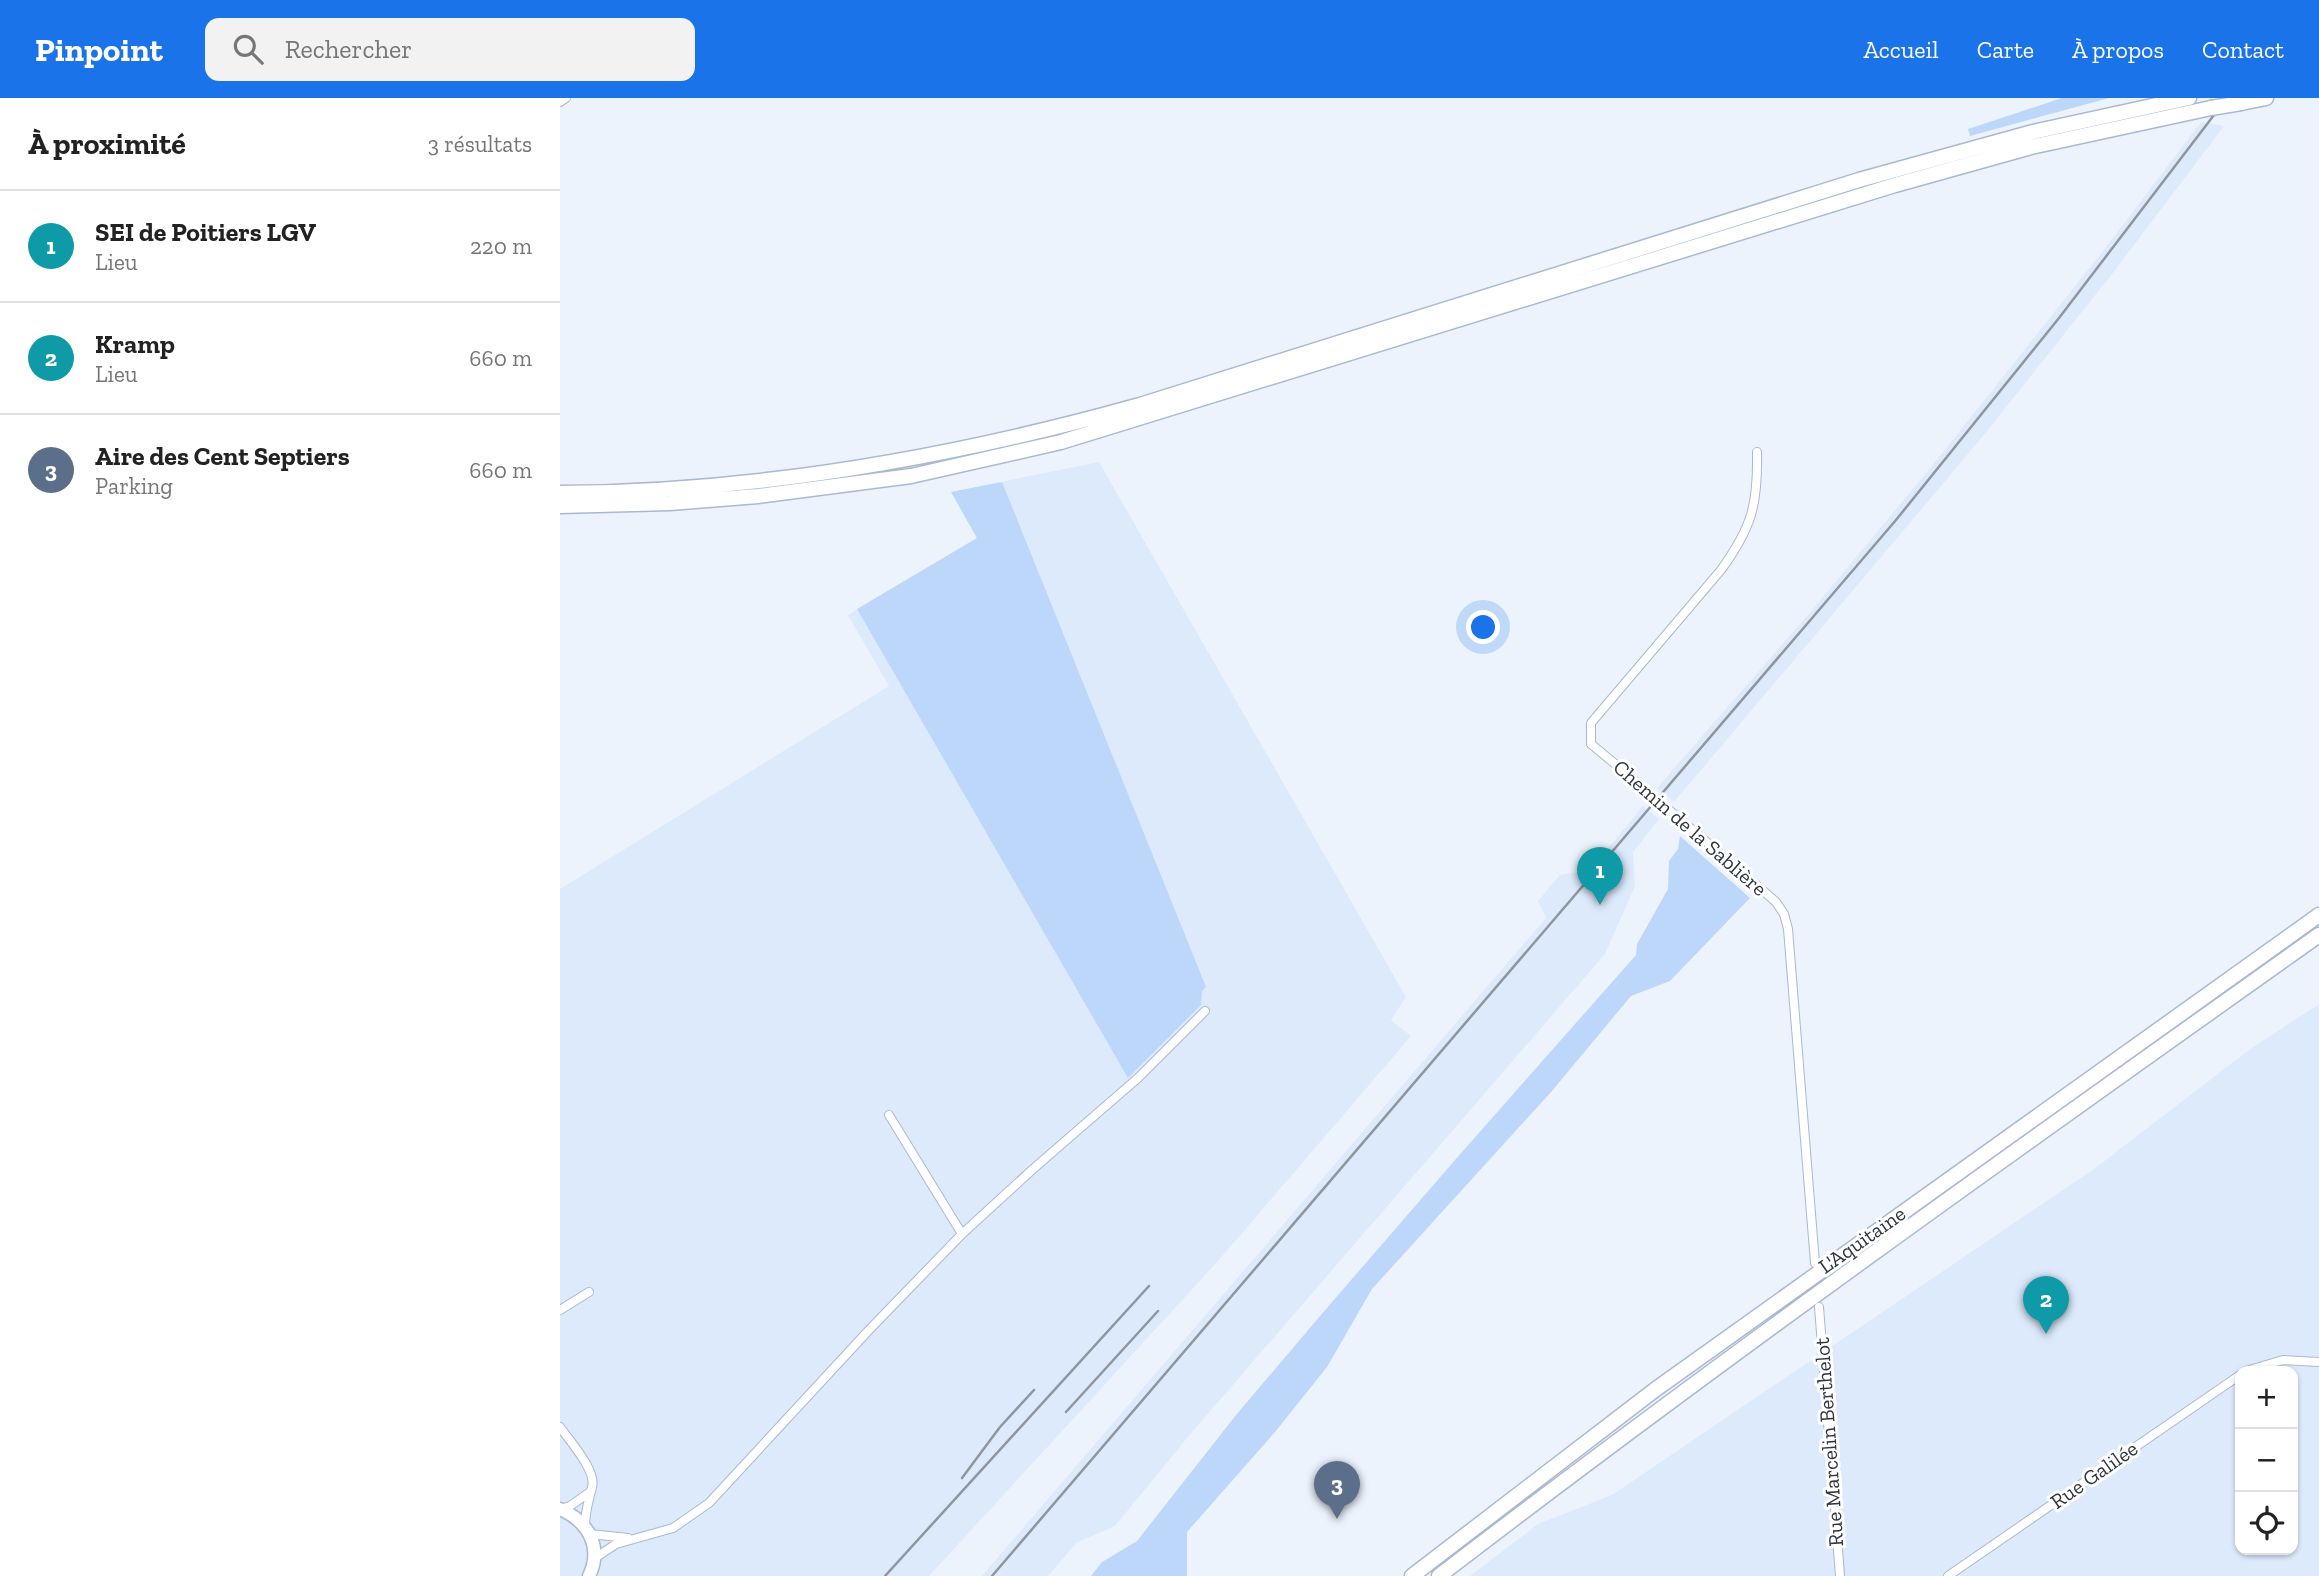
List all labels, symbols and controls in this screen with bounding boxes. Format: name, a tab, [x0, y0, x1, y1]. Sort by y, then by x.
search box	[205, 18, 695, 81]
text: Pinpoint	[35, 30, 163, 69]
icon: search	[229, 30, 267, 68]
text: Rechercher	[285, 33, 412, 65]
text: Accueil	[1863, 35, 1939, 64]
text: Carte	[1977, 35, 2034, 64]
text: À propos	[2072, 35, 2164, 64]
text: Contact	[2202, 35, 2284, 64]
text: À proximité	[28, 126, 186, 162]
text: 3 résultats	[428, 130, 532, 158]
text: SEI de Poitiers LGV	[95, 216, 316, 248]
text: 1	[46, 232, 56, 260]
text: 220 m	[470, 232, 532, 260]
text: Lieu	[95, 248, 138, 276]
text: Kramp	[95, 328, 175, 360]
text: 2	[45, 344, 57, 372]
text: 660 m	[469, 344, 532, 372]
text: Lieu	[95, 360, 138, 388]
text: Aire des Cent Septiers	[95, 440, 350, 472]
text: 3	[45, 456, 57, 484]
text: 660 m	[469, 456, 532, 484]
text: Parking	[95, 472, 173, 500]
your location	[1466, 610, 1500, 644]
street label: Chemin de la Sablière	[1608, 754, 1772, 901]
pin: 1	[1577, 847, 1623, 905]
street label: L'Aquitaine	[1813, 1200, 1910, 1279]
pin: 2	[2023, 1276, 2069, 1334]
street label: Rue Marcelin Berthelot	[1809, 1336, 1848, 1547]
map controls	[2235, 1366, 2298, 1555]
button: +	[2235, 1366, 2298, 1429]
button: −	[2235, 1429, 2298, 1492]
street label: Rue Galilée	[2045, 1435, 2142, 1514]
pin: 3	[1314, 1461, 1360, 1519]
button: locate	[2235, 1492, 2298, 1555]

